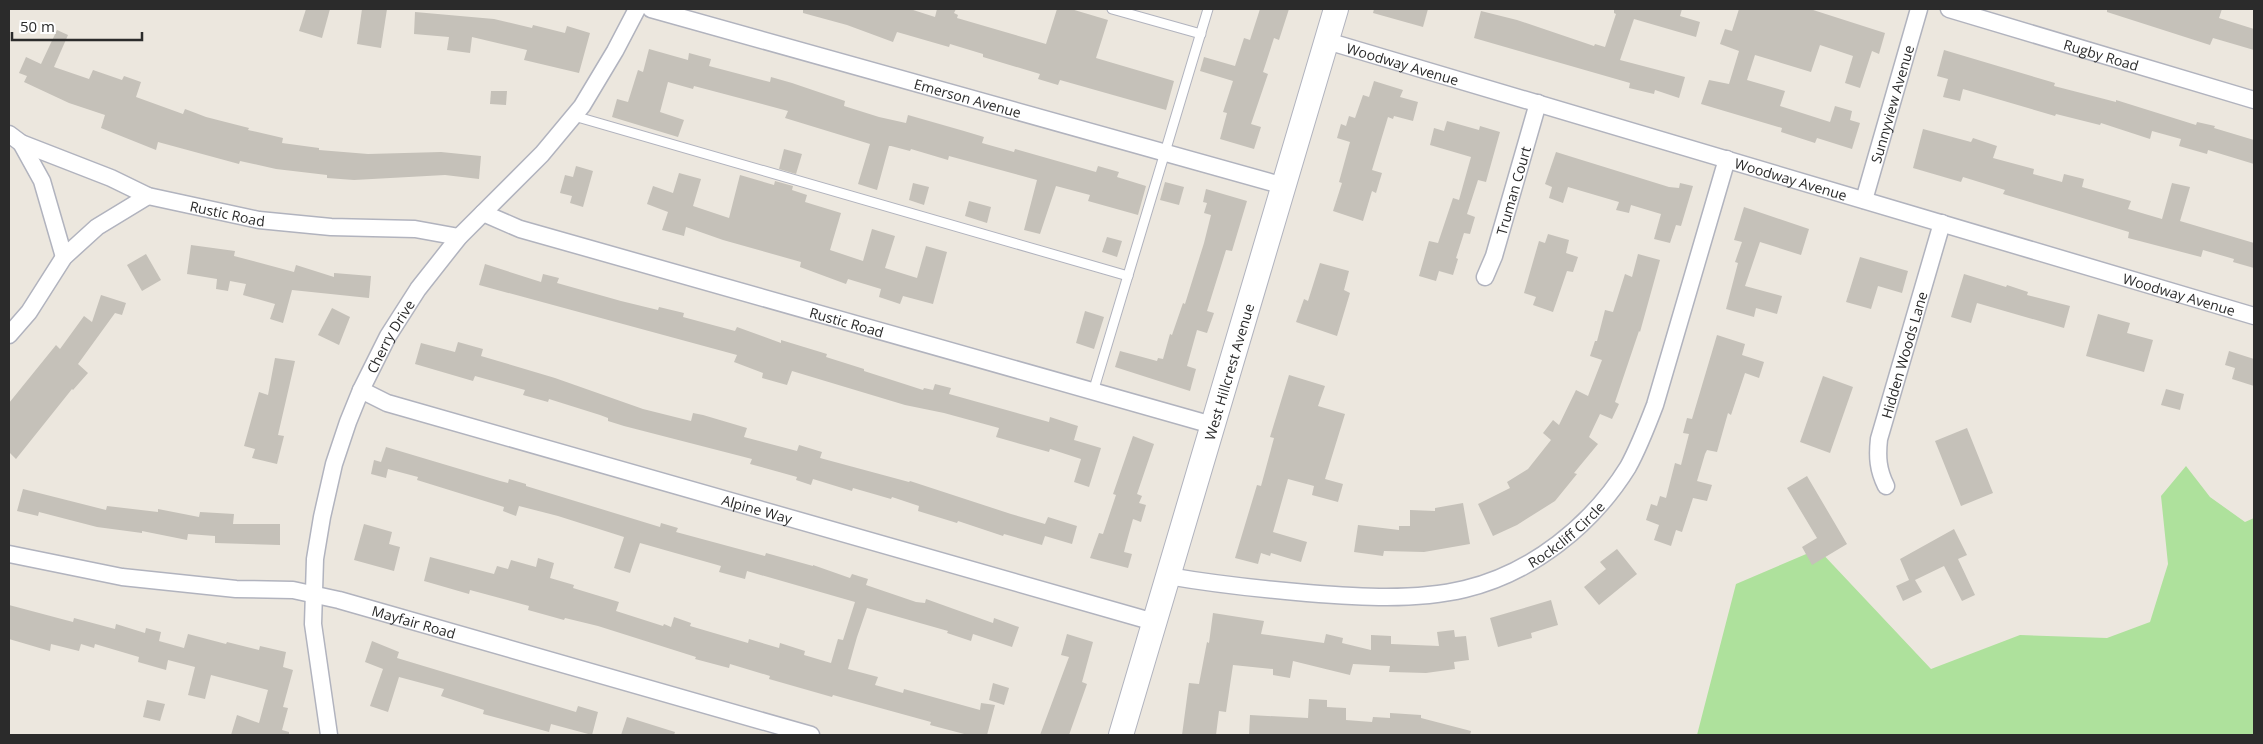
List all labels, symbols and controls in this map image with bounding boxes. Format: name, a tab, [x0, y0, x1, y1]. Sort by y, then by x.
scale bar	[12, 10, 142, 42]
text: 50 m	[20, 16, 55, 36]
street label: Rugby Road	[2062, 34, 2141, 75]
street label: Woodway Avenue	[1344, 38, 1461, 89]
street label: Sunnyview Avenue	[1866, 42, 1918, 165]
street label: Emerson Avenue	[912, 74, 1024, 122]
street label: Truman Court	[1491, 144, 1535, 237]
street label: Woodway Avenue	[1732, 153, 1850, 204]
street label: Rustic Road	[188, 196, 266, 230]
street label: Woodway Avenue	[2121, 268, 2238, 320]
street label: Hidden Woods Lane	[1876, 289, 1931, 420]
street label: Cherry Drive	[362, 296, 418, 376]
street label: West Hillcrest Avenue	[1199, 301, 1258, 442]
street label: Rustic Road	[808, 302, 886, 341]
street label: Alpine Way	[720, 490, 795, 528]
street label: Rockcliff Circle	[1524, 497, 1608, 571]
street label: Mayfair Road	[370, 600, 458, 642]

